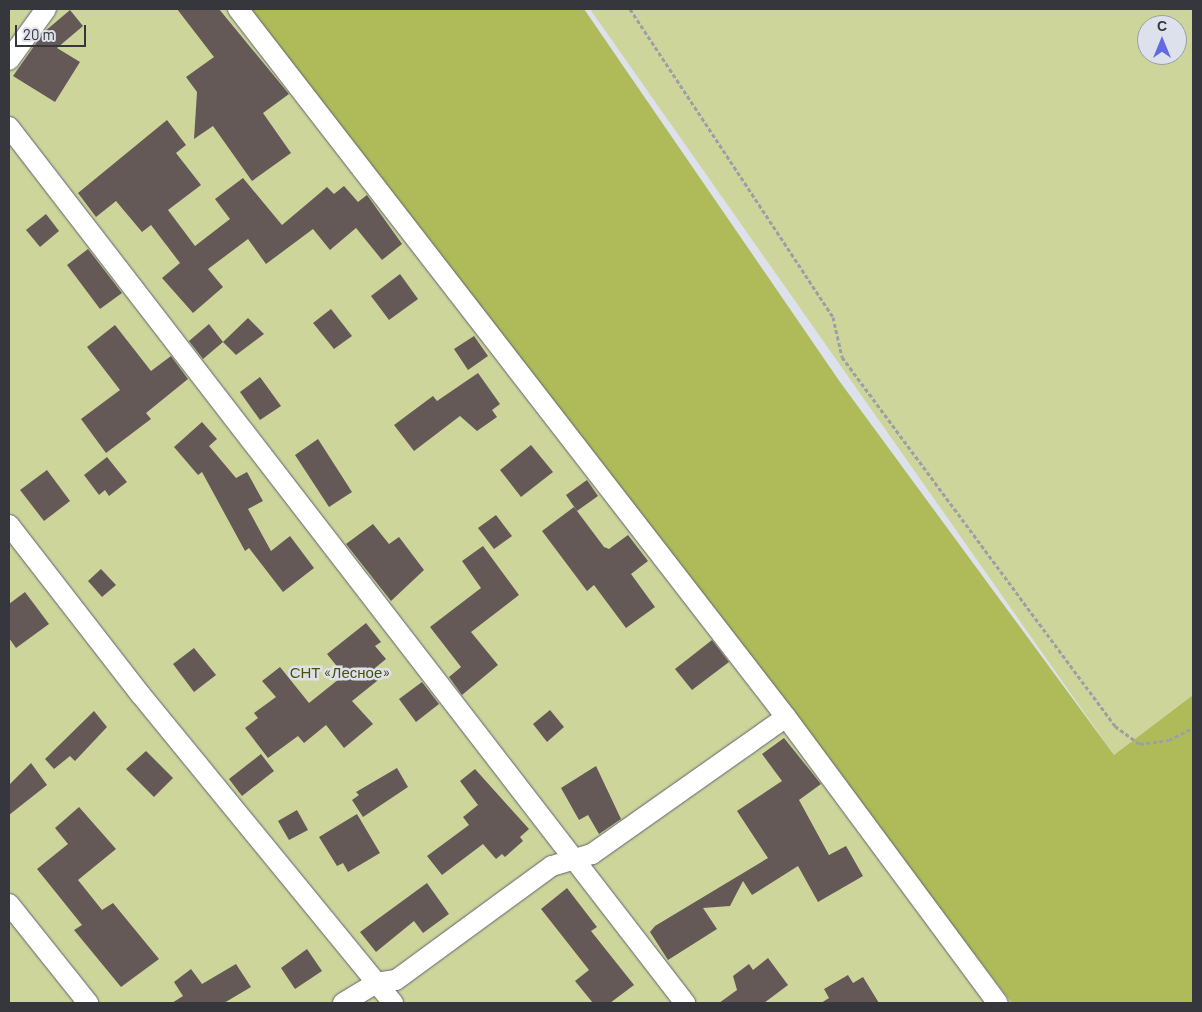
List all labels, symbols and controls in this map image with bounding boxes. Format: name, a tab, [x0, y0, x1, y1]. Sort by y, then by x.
scale bar	[18, 15, 89, 47]
north arrow	[1137, 15, 1187, 65]
text: С	[1157, 17, 1167, 34]
text: 20 m	[23, 25, 55, 43]
park label: СНТ «Лесное»	[290, 664, 390, 682]

